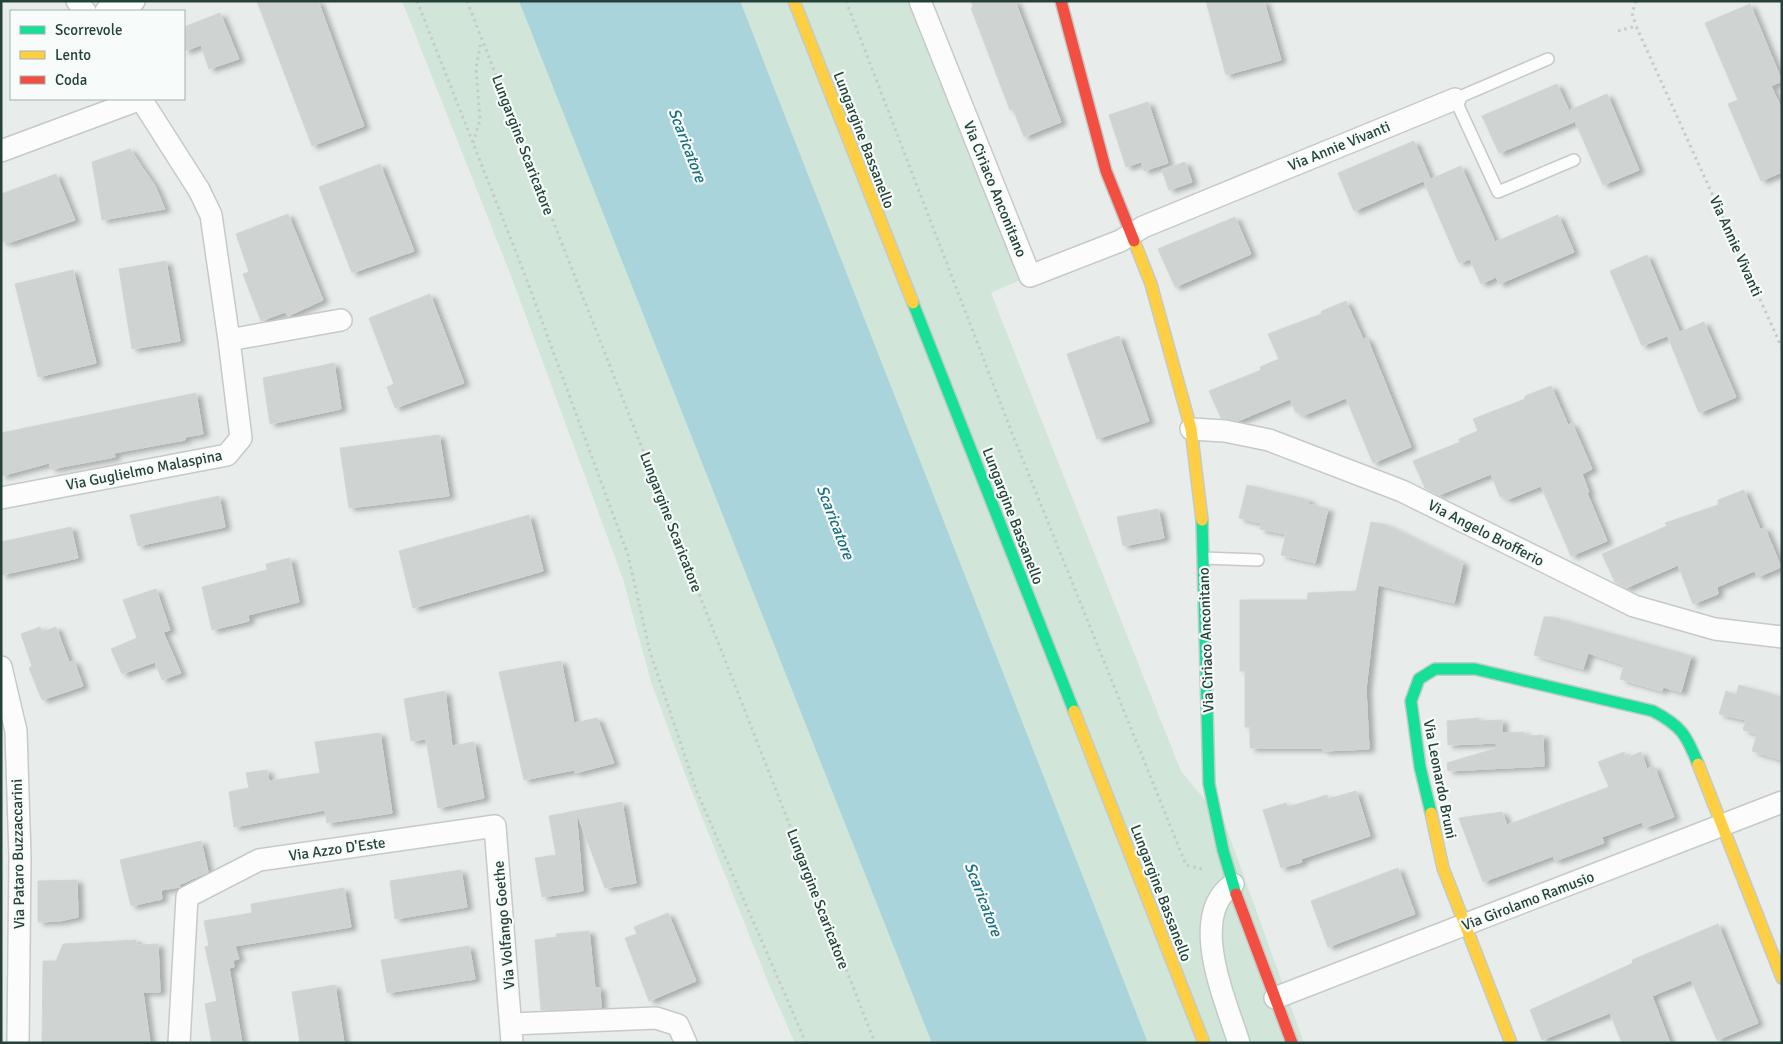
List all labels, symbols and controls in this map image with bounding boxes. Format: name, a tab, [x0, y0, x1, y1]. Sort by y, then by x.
legend	[10, 10, 185, 100]
text: Scorrevole	[55, 21, 122, 39]
text: Lento	[55, 46, 91, 64]
street label: Lungargine Bassanello	[830, 69, 898, 211]
text: Coda	[55, 71, 87, 89]
street label: Lungargine Scaricatore	[488, 72, 558, 218]
water label: Scaricatore	[664, 105, 711, 186]
street label: Via Annie Vivanti	[1285, 117, 1393, 175]
street label: Via Ciriaco Anconitano	[959, 118, 1031, 260]
street label: Via Annie Vivanti	[1706, 193, 1766, 299]
street label: Lungargine Bassanello	[979, 445, 1047, 587]
street label: Via Guglielmo Malaspina	[64, 446, 224, 494]
street label: Lungargine Scaricatore	[636, 449, 706, 595]
water label: Scaricatore	[812, 482, 859, 563]
street label: Via Angelo Brofferio	[1425, 496, 1547, 570]
street label: Via Ciriaco Anconitano	[1194, 567, 1218, 713]
street label: Via Leonardo Bruni	[1420, 718, 1460, 840]
street label: Via Pataro Buzzaccarini	[8, 779, 28, 929]
street label: Lungargine Bassanello	[1127, 822, 1195, 964]
street label: Lungargine Scaricatore	[783, 826, 853, 972]
street label: Via Azzo D'Este	[287, 833, 387, 865]
water label: Scaricatore	[960, 859, 1007, 940]
street label: Via Volfango Goethe	[489, 860, 519, 990]
street label: Via Girolamo Ramusio	[1459, 867, 1597, 935]

